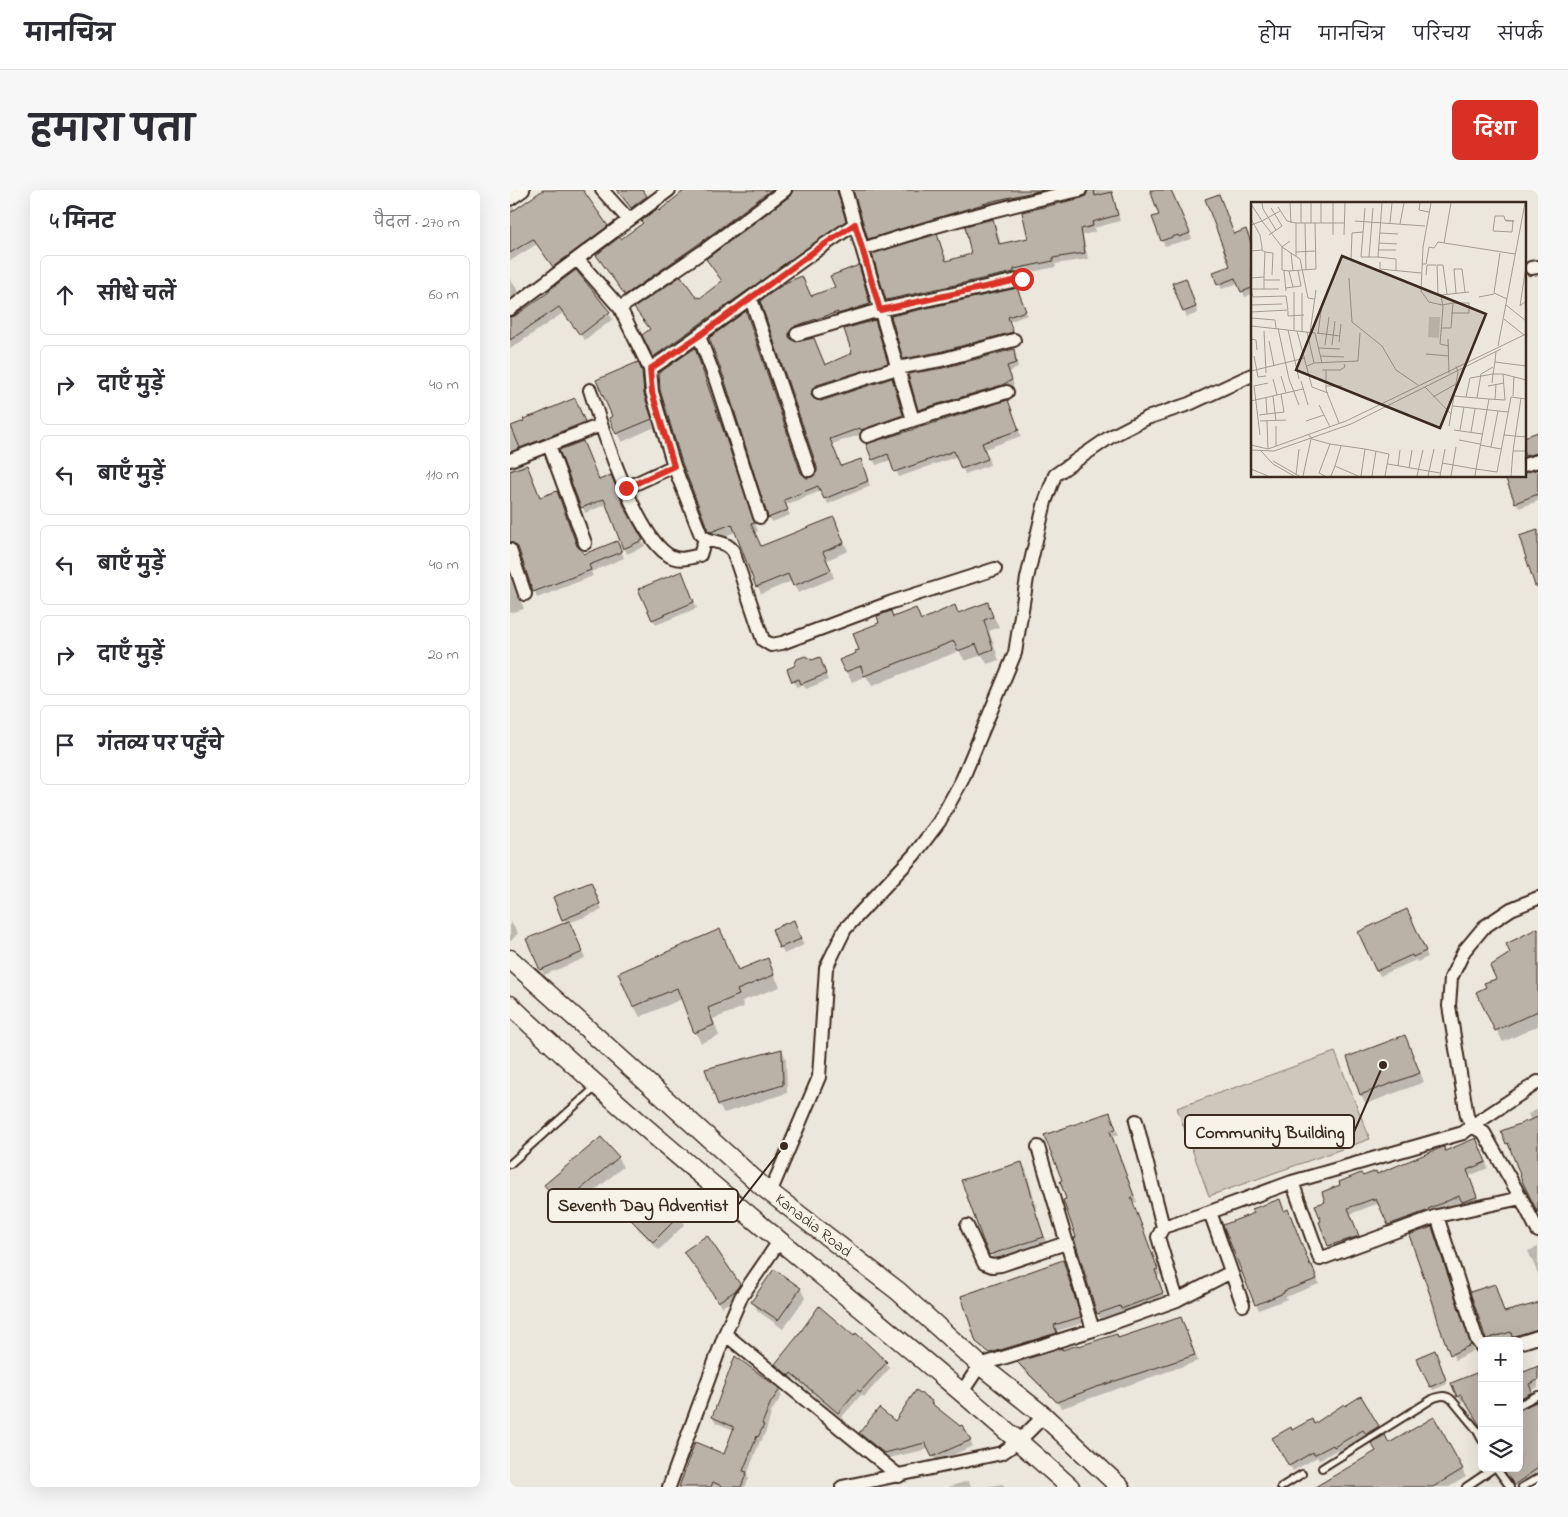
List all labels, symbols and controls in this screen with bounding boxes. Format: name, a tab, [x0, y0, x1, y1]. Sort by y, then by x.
text: मानचित्र	[25, 18, 114, 53]
text: होम	[1259, 23, 1291, 49]
text: मानचित्र	[1319, 23, 1385, 49]
text: परिचय	[1413, 23, 1470, 49]
text: संपर्क	[1498, 23, 1543, 49]
button: दिशा	[1452, 100, 1538, 160]
text: हमारा पता	[30, 106, 194, 157]
inset map	[1251, 202, 1526, 478]
text: 4 मिनट	[50, 208, 115, 238]
text: पैदल · 270 m	[374, 211, 460, 235]
route start	[1011, 268, 1034, 291]
icon: ahead	[51, 281, 79, 309]
text: सीधे चलें	[98, 282, 176, 309]
text: 60 m	[429, 283, 459, 307]
icon: right	[51, 371, 79, 399]
text: दाएँ मुड़ें	[98, 372, 164, 399]
text: 40 m	[429, 373, 459, 397]
icon: left	[51, 461, 79, 489]
text: बाएँ मुड़ें	[98, 462, 165, 489]
text: 110 m	[425, 463, 459, 487]
route end	[615, 477, 638, 500]
icon: left	[51, 551, 79, 579]
text: बाएँ मुड़ें	[98, 552, 165, 579]
text: 40 m	[429, 553, 459, 577]
icon: right	[51, 641, 79, 669]
text: दाएँ मुड़ें	[98, 642, 164, 669]
text: 20 m	[428, 643, 459, 667]
icon: arrive	[51, 731, 79, 759]
text: गंतव्य पर पहुँचे	[98, 732, 223, 759]
callout: Community Building	[1185, 1115, 1354, 1148]
text: Community Building	[1195, 1121, 1345, 1148]
street label: Kanadia Road	[769, 1188, 857, 1264]
callout: Seventh Day Adventist	[548, 1189, 738, 1222]
text: Seventh Day Adventist	[558, 1194, 729, 1221]
map controls	[1478, 1337, 1523, 1472]
button: +	[1478, 1337, 1523, 1382]
button: −	[1478, 1382, 1523, 1427]
button: layers	[1478, 1427, 1523, 1472]

